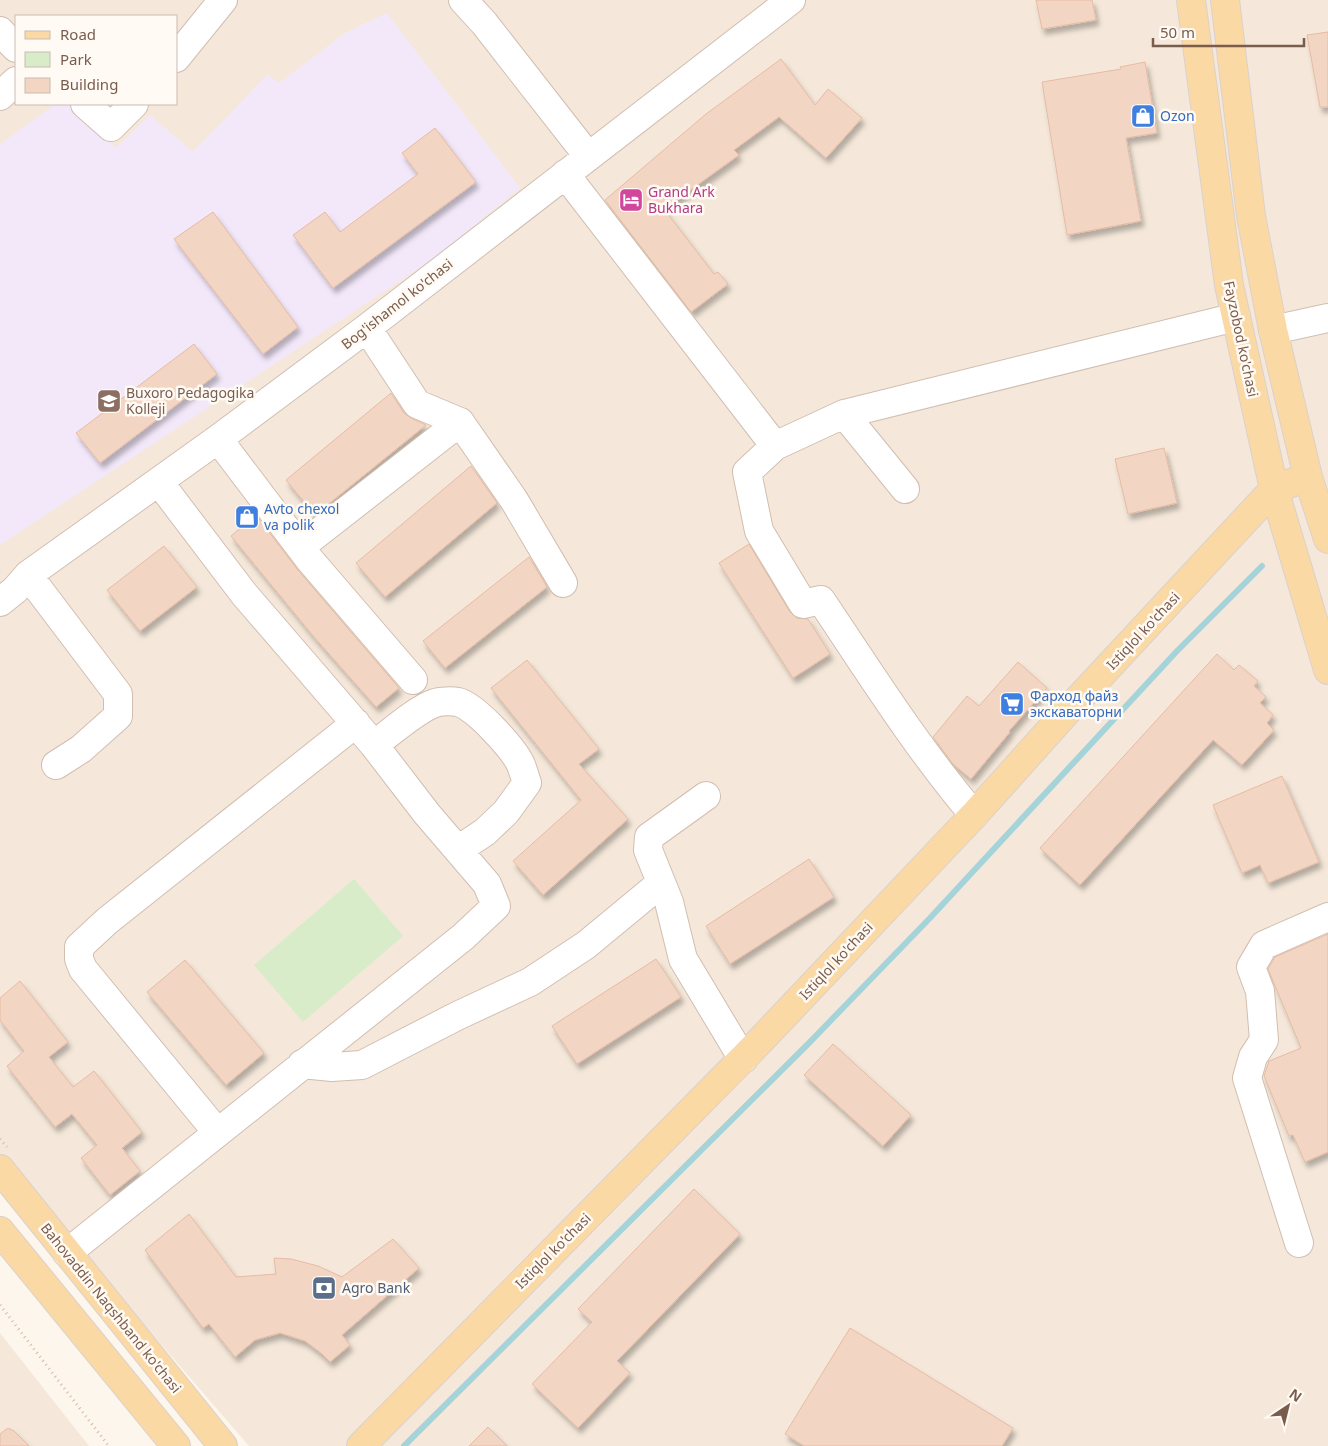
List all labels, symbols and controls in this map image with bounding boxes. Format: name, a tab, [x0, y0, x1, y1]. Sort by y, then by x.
legend	[15, 15, 178, 105]
scale bar	[1153, 15, 1304, 47]
text: 50 m	[1160, 22, 1195, 42]
text: Road	[60, 24, 96, 44]
text: Park	[60, 49, 92, 69]
text: Building	[60, 74, 118, 94]
shop icon: Ozon	[1130, 103, 1156, 129]
place label: Ozon	[1160, 106, 1195, 125]
place label: Grand Ark Bukhara	[648, 182, 715, 217]
hotel icon: Grand Ark Bukhara	[618, 187, 644, 213]
street label: Bog'ishamol ko'chasi	[337, 254, 456, 353]
street label: Fayzobod ko'chasi	[1220, 279, 1263, 399]
place label: Buxoro Pedagogika Kolleji	[126, 383, 254, 418]
school or university icon: Buxoro Pedagogika Kolleji	[96, 388, 122, 414]
place label: Avto chexol va polik	[264, 499, 339, 534]
shop icon: Avto chexol va polik	[234, 504, 260, 530]
street label: Istiqlol ko'chasi	[1102, 588, 1184, 674]
place label: Фарход файз экскаваторни	[1030, 686, 1122, 721]
supermarket icon: Фарход файз экскаваторни	[999, 691, 1025, 717]
street label: Istiqlol ko'chasi	[795, 918, 877, 1004]
street label: Istiqlol ko'chasi	[511, 1209, 595, 1293]
street label: Bahovaddin Naqshband ko'chasi	[37, 1219, 186, 1397]
bank icon: Agro Bank	[311, 1275, 337, 1301]
place label: Agro Bank	[342, 1278, 411, 1297]
north arrow	[1263, 1381, 1313, 1431]
text: N	[1286, 1384, 1306, 1406]

